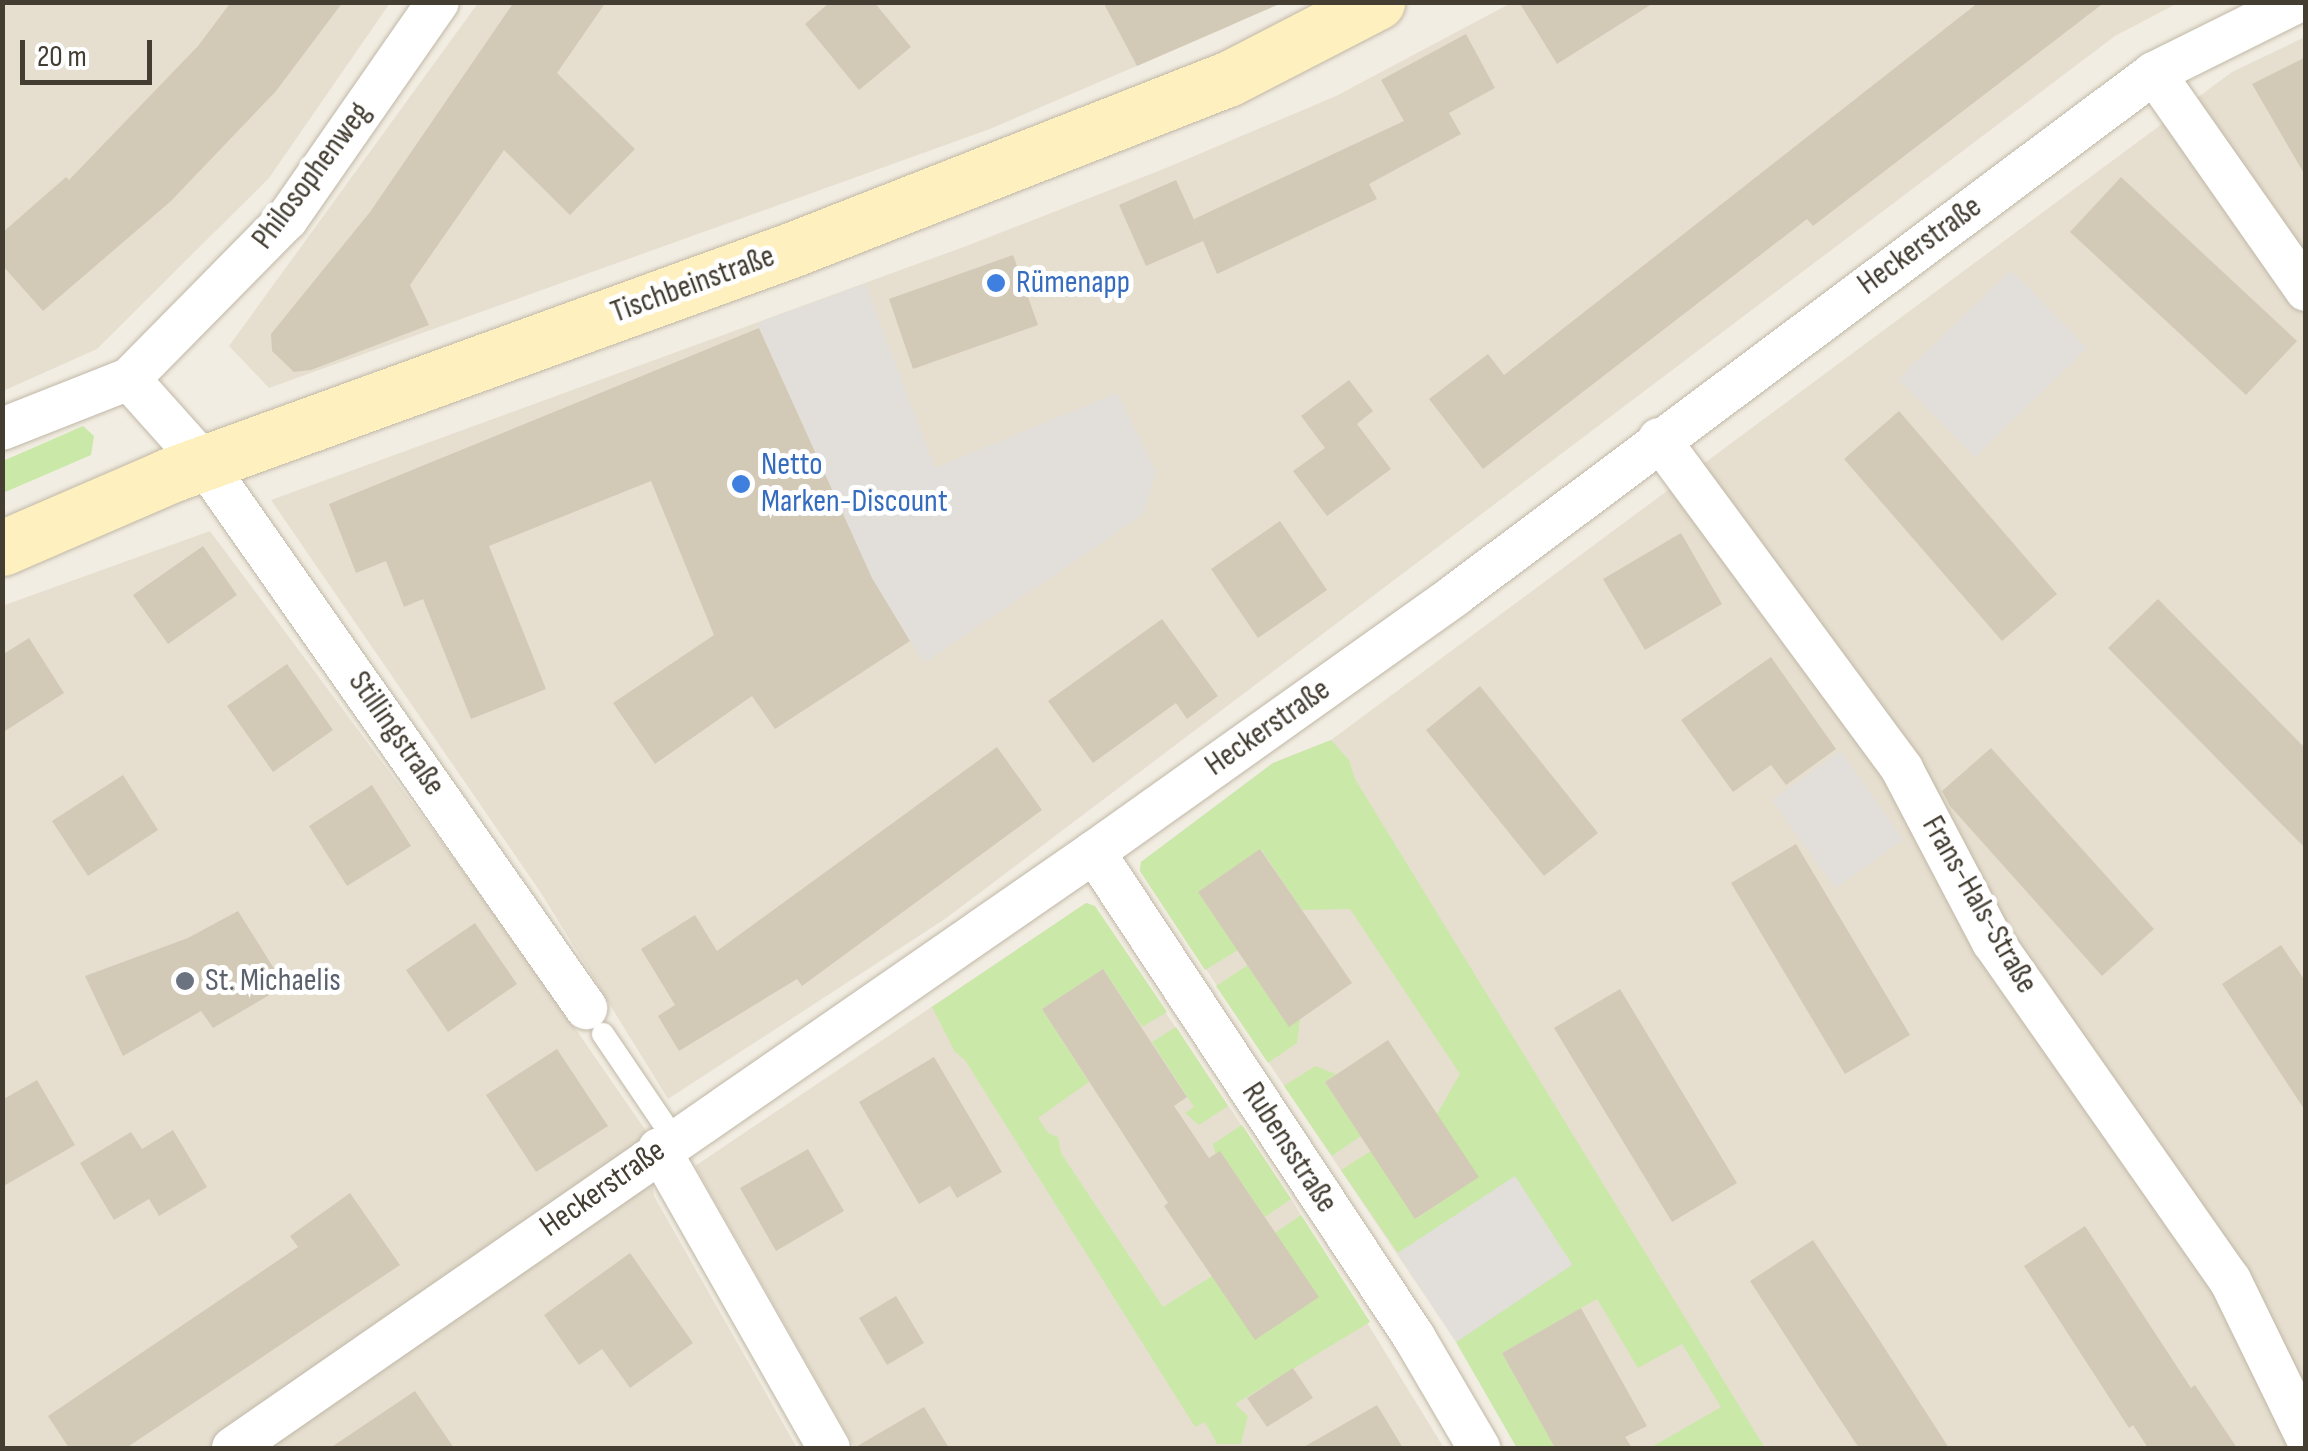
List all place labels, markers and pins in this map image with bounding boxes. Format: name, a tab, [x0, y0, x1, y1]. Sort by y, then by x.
place label: Rümenapp	[1016, 264, 1130, 302]
marker: Rümenapp	[985, 272, 1007, 294]
place label: Netto Marken-Discount	[761, 447, 948, 522]
marker: Netto Marken-Discount	[730, 473, 752, 495]
place label: St. Michaelis	[205, 962, 341, 1000]
marker: St. Michaelis	[174, 970, 196, 992]

